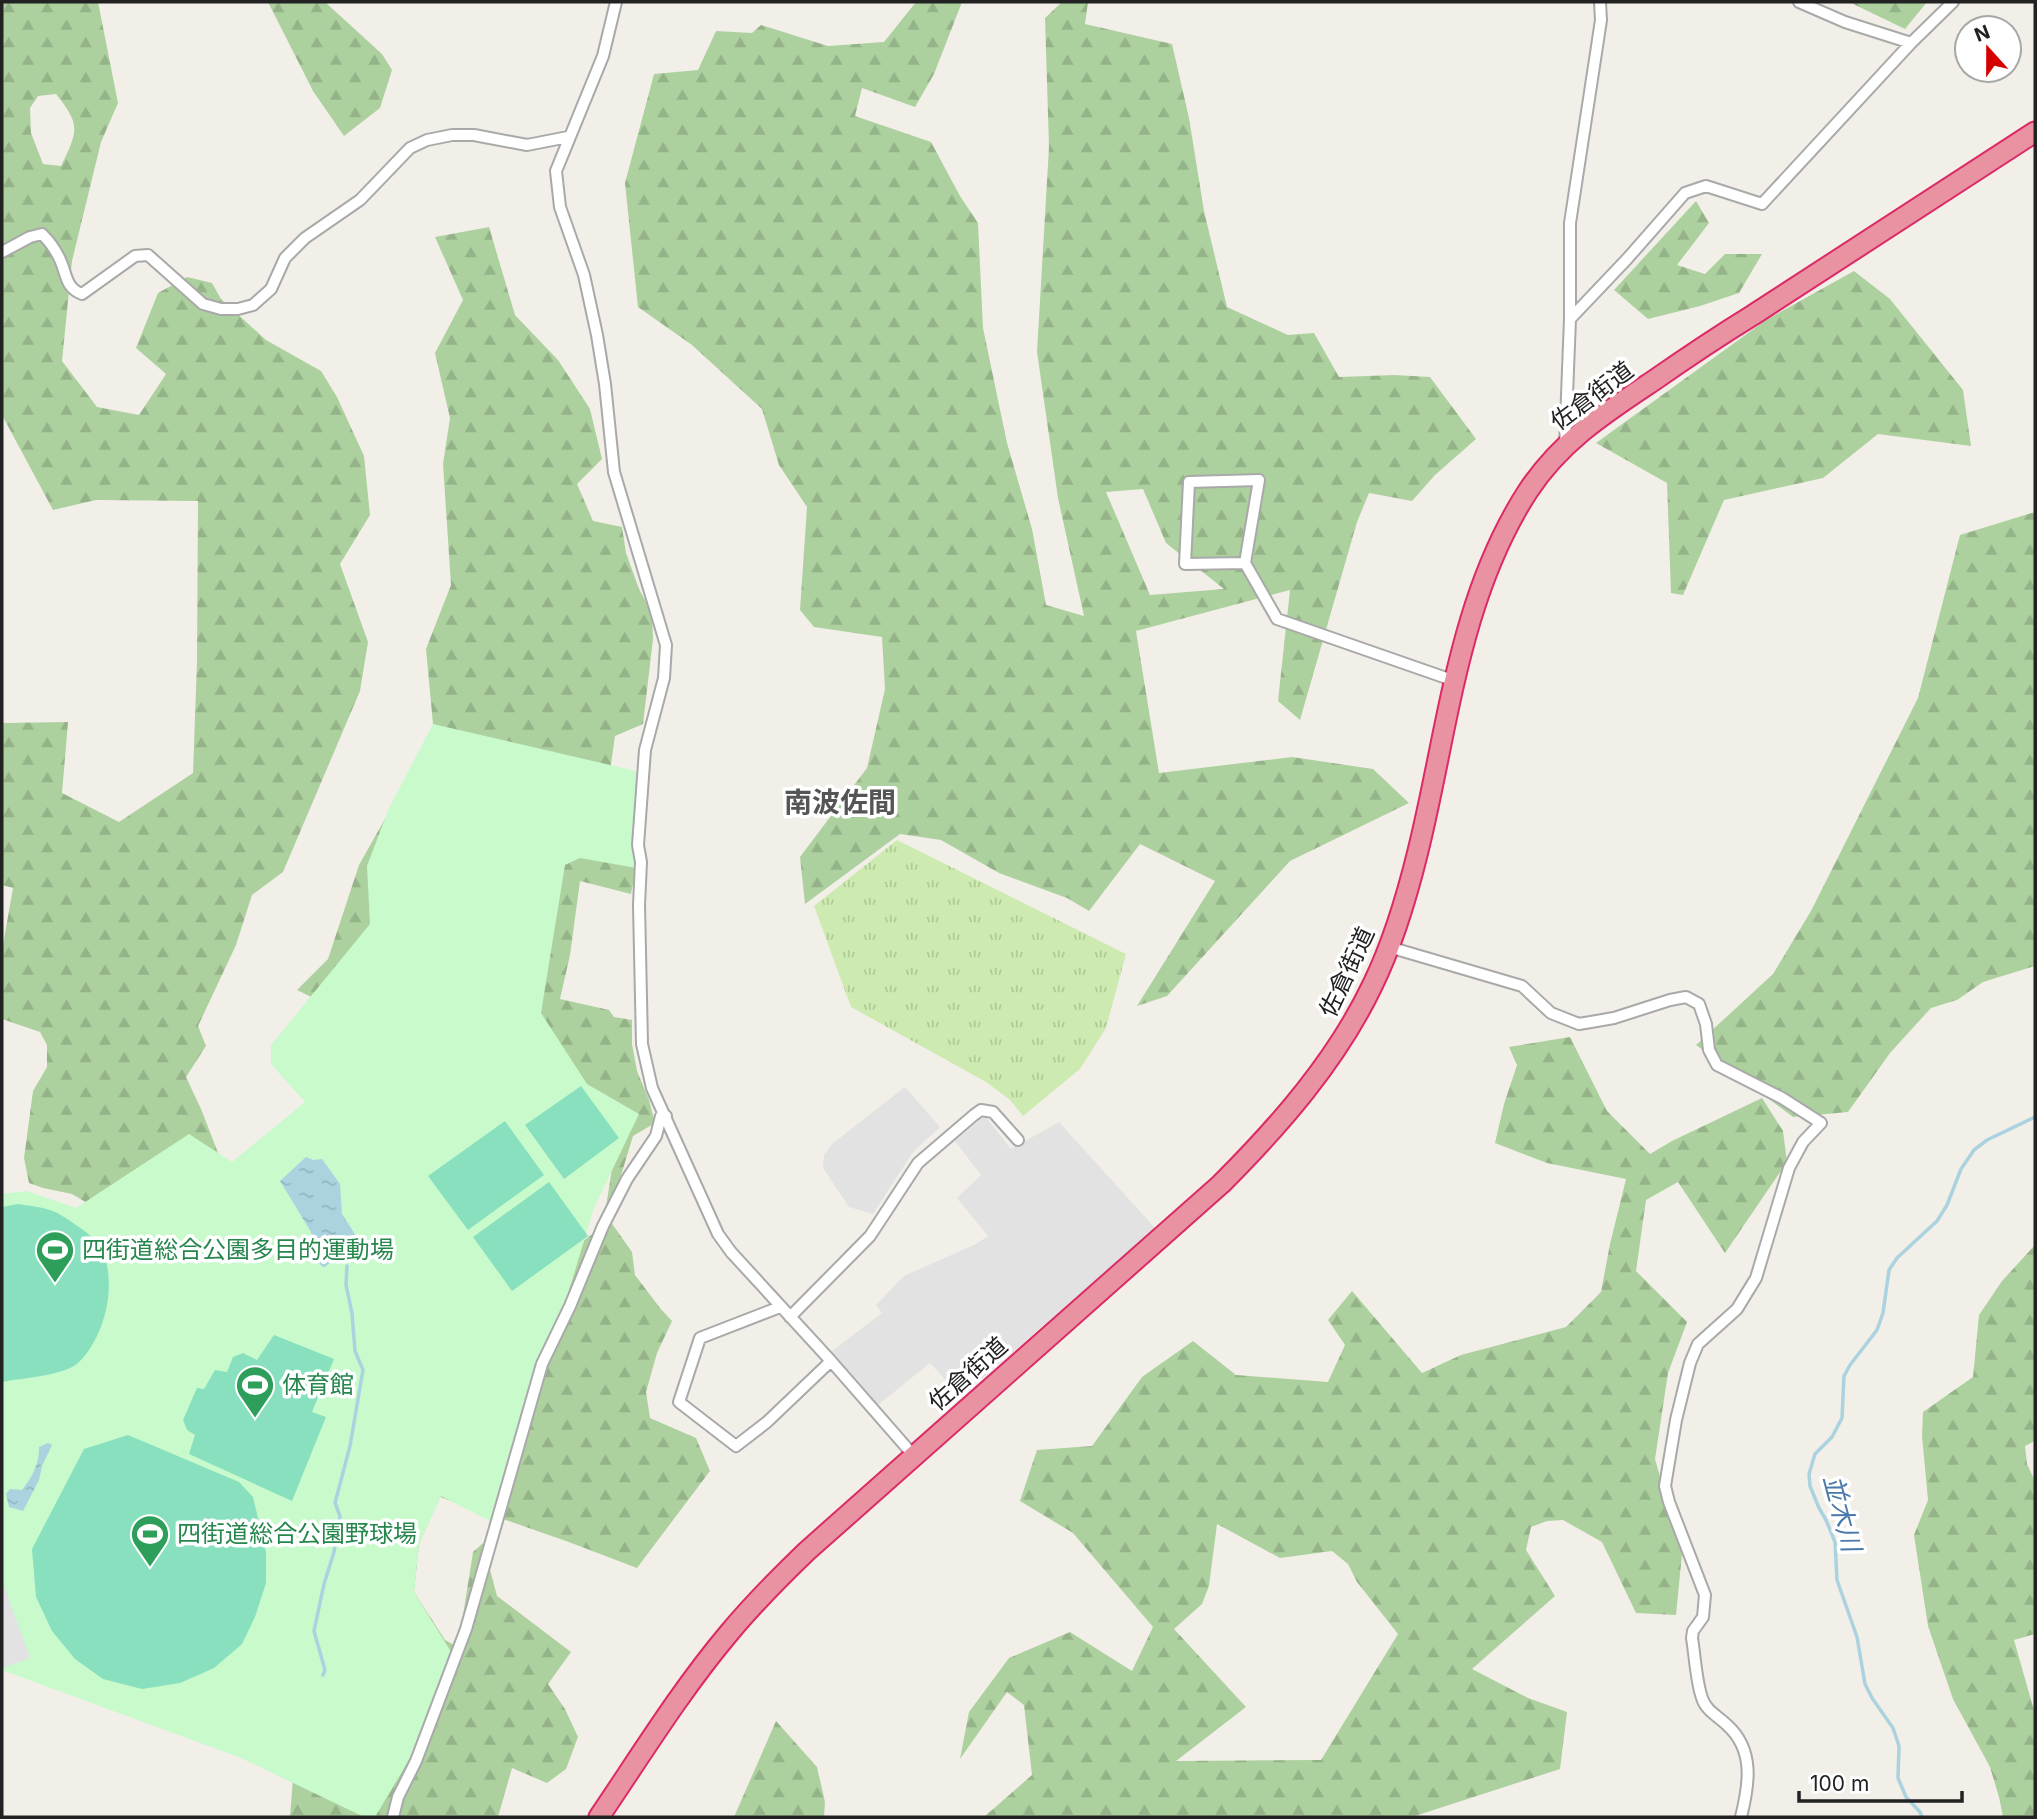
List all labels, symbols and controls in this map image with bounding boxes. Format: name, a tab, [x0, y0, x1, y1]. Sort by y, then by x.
north arrow	[1953, 14, 2023, 84]
text: N	[1971, 20, 1993, 47]
street label: 佐倉街道	[1545, 355, 1639, 436]
district label: 南波佐間	[784, 785, 896, 819]
street label: 佐倉街道	[1313, 922, 1380, 1021]
sports icon: 四街道総合公園多目的運動場	[34, 1229, 76, 1284]
place label: 四街道総合公園多目的運動場	[82, 1235, 394, 1264]
street label: 佐倉街道	[922, 1331, 1013, 1417]
sports icon: 体育館	[234, 1364, 276, 1419]
place label: 体育館	[282, 1370, 354, 1399]
water label: 並木川	[1817, 1471, 1868, 1557]
sports icon: 四街道総合公園野球場	[129, 1513, 171, 1568]
place label: 四街道総合公園野球場	[177, 1519, 417, 1548]
scale bar	[1799, 1759, 1962, 1803]
text: 100 m	[1810, 1771, 1869, 1796]

